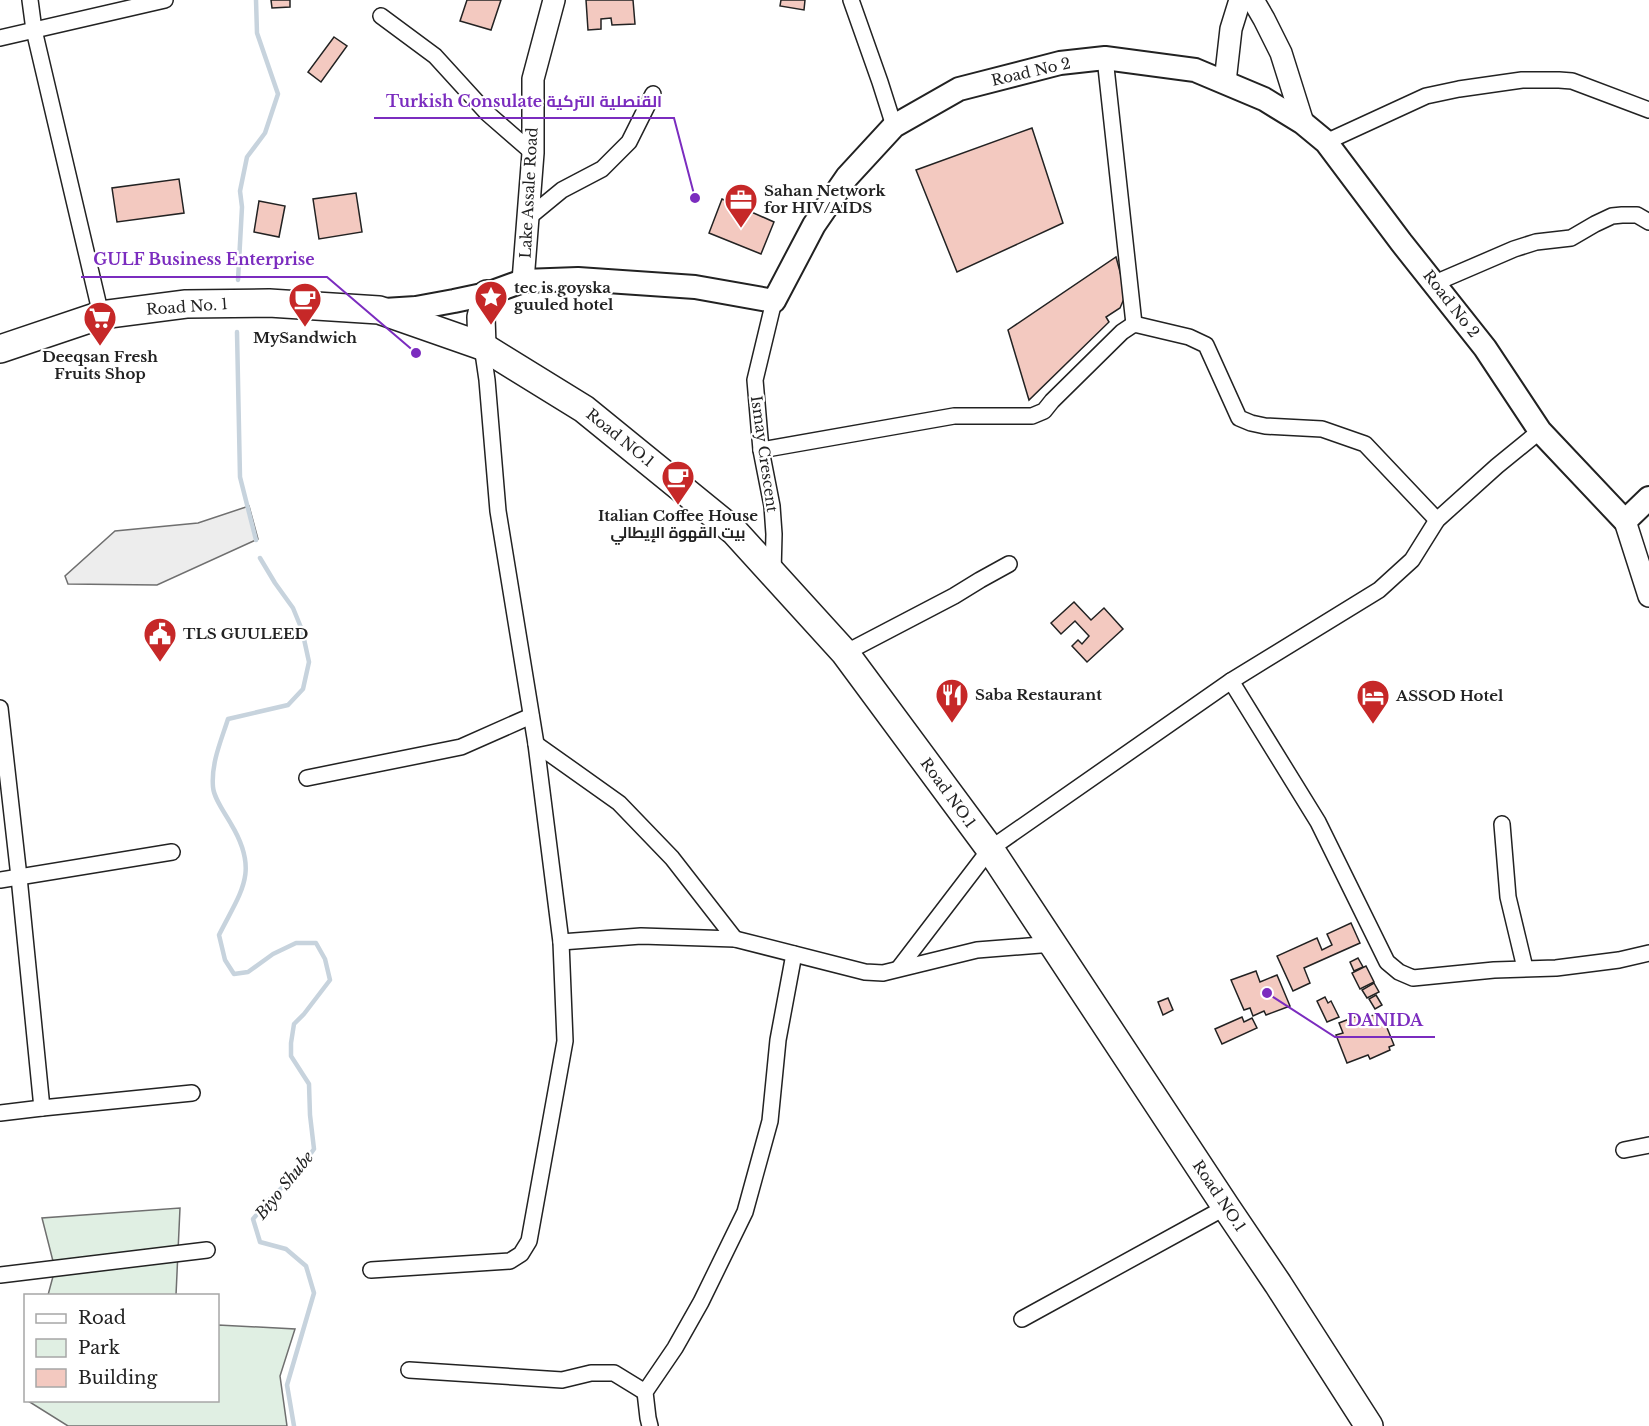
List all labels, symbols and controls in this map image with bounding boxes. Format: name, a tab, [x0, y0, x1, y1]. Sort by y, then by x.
street label: Road No 2	[989, 53, 1072, 90]
callout: Turkish Consulate القنصلية التركية	[374, 84, 674, 118]
text: Turkish Consulate القنصلية التركية	[386, 91, 662, 111]
street label: Lake Assale Road	[516, 127, 541, 259]
place label: Sahan Network for HIV/AIDS	[764, 181, 886, 217]
office icon: Sahan Network for HIV/AIDS	[723, 182, 759, 229]
callout: GULF Business Enterprise	[81, 243, 327, 277]
text: GULF Business Enterprise	[93, 249, 315, 269]
street label: Road No 2	[1419, 266, 1484, 341]
place label: tec is goyska guuled hotel	[514, 278, 614, 314]
place icon: tec is goyska guuled hotel	[473, 279, 509, 326]
cafe icon: MySandwich	[287, 281, 323, 328]
street label: Road No. 1	[145, 294, 229, 319]
supermarket icon: Deeqsan Fresh Fruits Shop	[82, 300, 118, 347]
place label: MySandwich	[253, 328, 357, 347]
place label: Deeqsan Fresh Fruits Shop	[42, 347, 158, 383]
street label: Ismay Crescent	[747, 394, 782, 514]
street label: Road NO.1	[582, 404, 658, 471]
cafe icon: Italian Coffee House بيت القهوة الإيطالي	[660, 459, 696, 506]
place label: Italian Coffee House بيت القهوة الإيطالي	[598, 506, 758, 545]
public building icon: TLS GUULEED	[142, 616, 178, 663]
place label: TLS GUULEED	[183, 624, 308, 643]
restaurant icon: Saba Restaurant	[934, 677, 970, 724]
hotel icon: ASSOD Hotel	[1355, 678, 1391, 725]
place label: Saba Restaurant	[975, 685, 1102, 704]
place label: ASSOD Hotel	[1395, 686, 1504, 705]
street label: Road NO.1	[917, 754, 980, 831]
callout: DANIDA	[1335, 1003, 1435, 1037]
text: DANIDA	[1347, 1010, 1424, 1030]
water label: Biyo Shube	[250, 1146, 318, 1224]
street label: Road NO.1	[1189, 1156, 1250, 1235]
legend	[24, 1294, 219, 1402]
text: Road	[78, 1307, 126, 1329]
text: Park	[78, 1337, 120, 1359]
text: Building	[78, 1367, 157, 1389]

